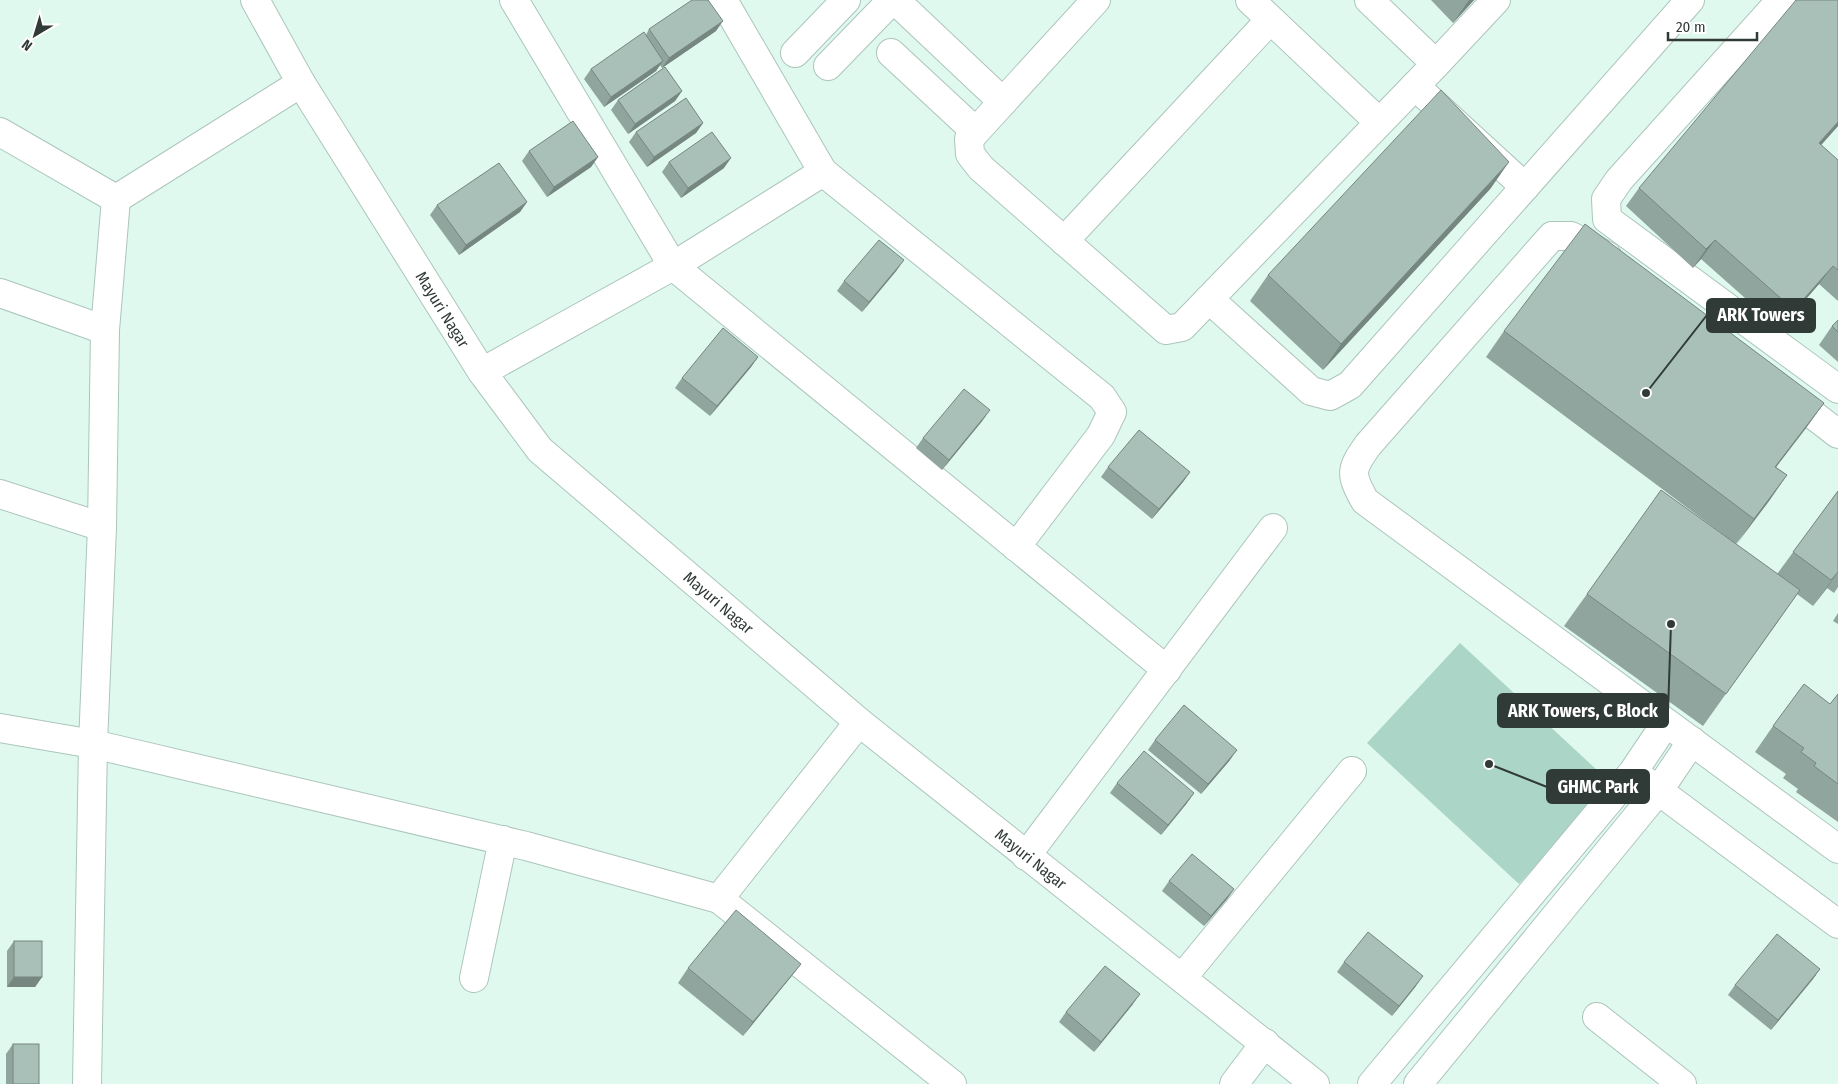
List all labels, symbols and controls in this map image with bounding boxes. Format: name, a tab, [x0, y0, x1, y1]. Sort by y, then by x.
north arrow	[10, 10, 60, 60]
scale bar	[1668, 10, 1757, 42]
text: 20 m	[1676, 18, 1706, 36]
text: N	[19, 36, 36, 54]
street label: Mayuri Nagar	[412, 268, 474, 351]
callout: ARK Towers	[1707, 299, 1815, 332]
text: ARK Towers	[1716, 304, 1805, 326]
street label: Mayuri Nagar	[680, 567, 758, 638]
callout: ARK Towers, C Block	[1498, 694, 1668, 727]
text: ARK Towers, C Block	[1507, 700, 1659, 722]
callout: GHMC Park	[1547, 770, 1649, 803]
text: GHMC Park	[1557, 776, 1639, 798]
street label: Mayuri Nagar	[991, 824, 1071, 893]

